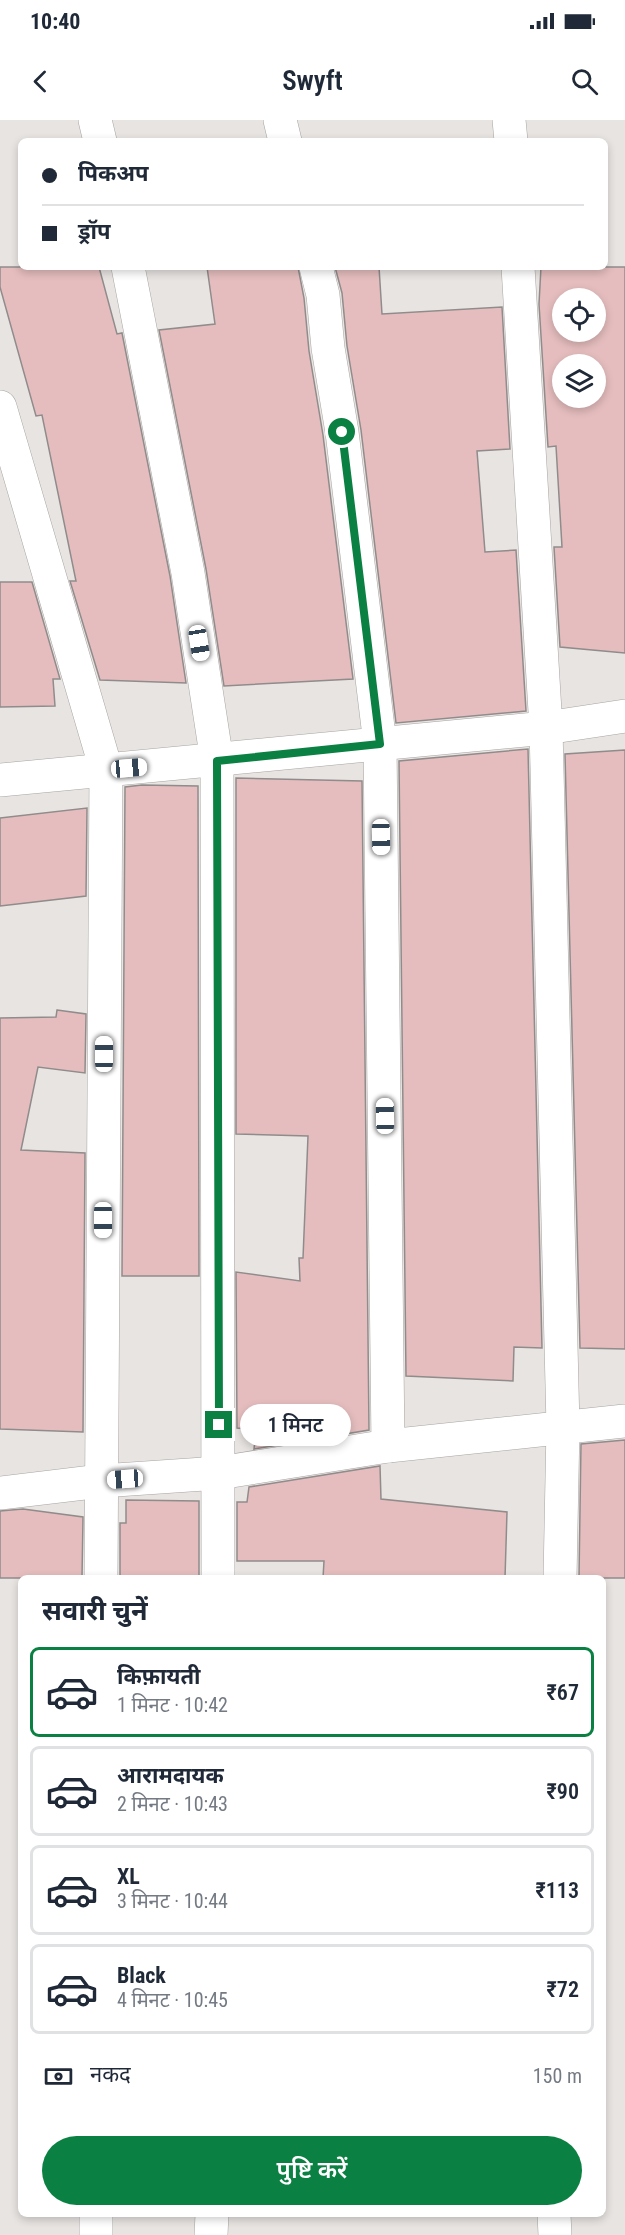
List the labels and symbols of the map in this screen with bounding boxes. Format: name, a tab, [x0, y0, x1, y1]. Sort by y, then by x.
route start	[328, 418, 355, 445]
car	[187, 624, 211, 662]
car	[110, 757, 148, 779]
car	[372, 819, 390, 855]
car	[95, 1036, 113, 1072]
car	[376, 1098, 394, 1134]
car	[94, 1202, 112, 1238]
callout: 1 मिनट	[240, 1404, 351, 1446]
route end	[205, 1411, 232, 1438]
car	[106, 1469, 144, 1489]

